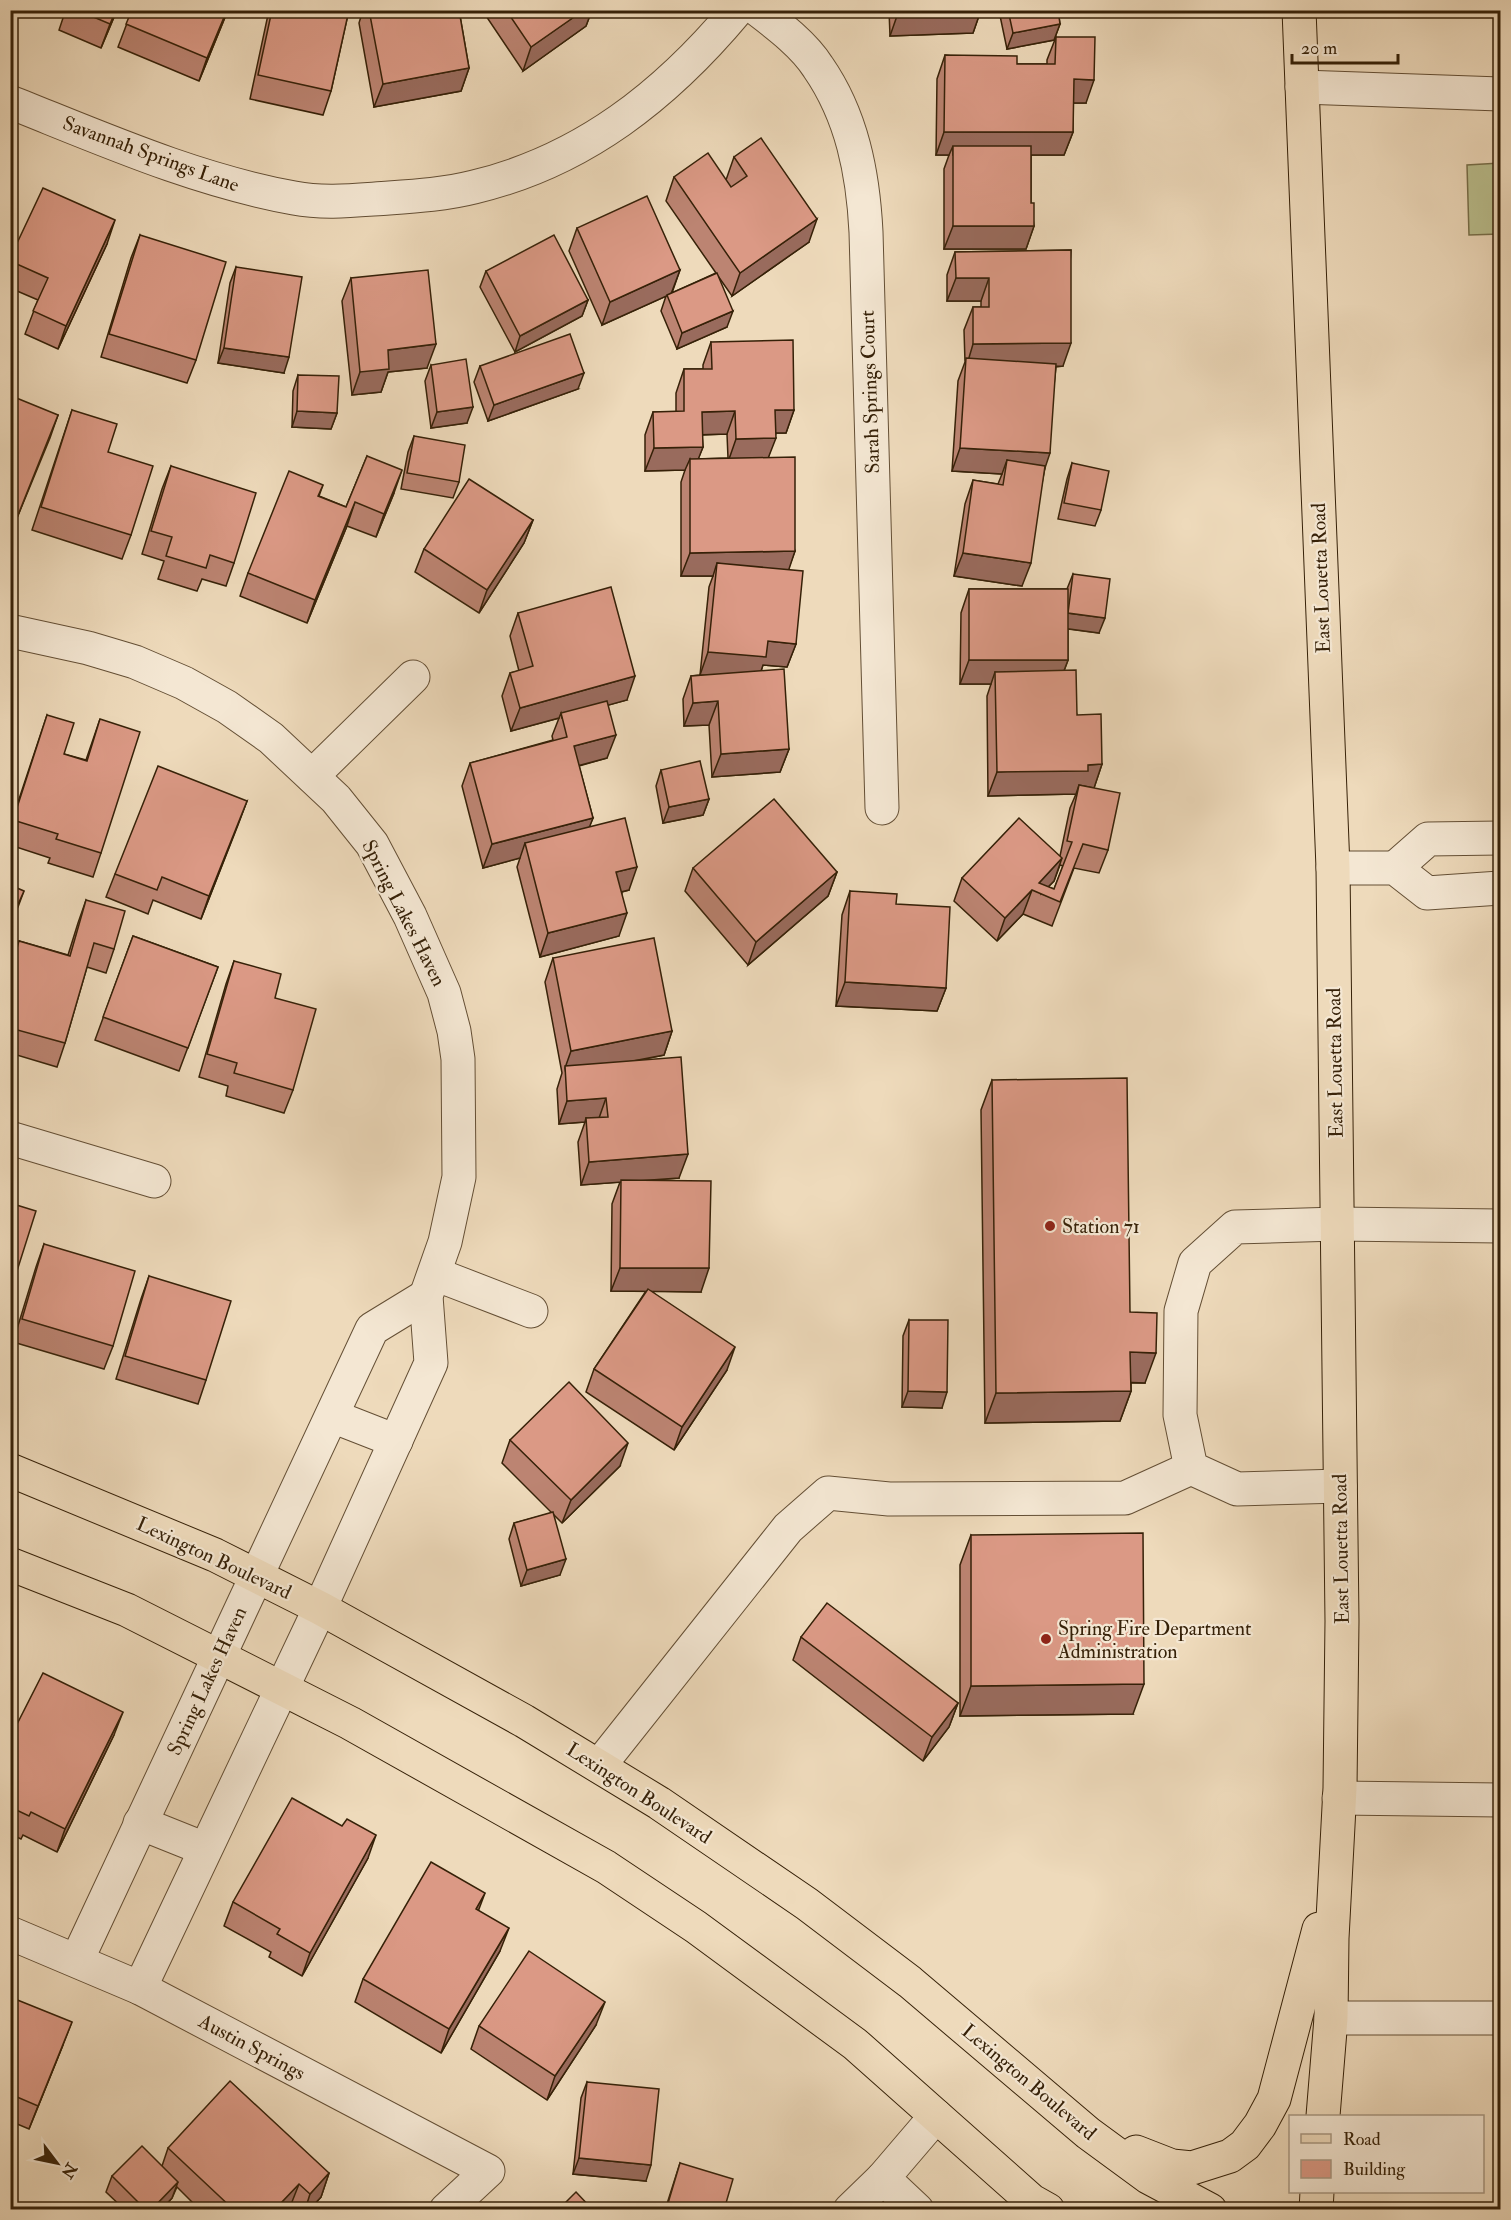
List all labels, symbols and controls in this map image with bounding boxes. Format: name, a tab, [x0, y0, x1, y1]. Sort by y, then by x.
scale bar	[1292, 27, 1398, 65]
text: 20 m	[1301, 37, 1337, 60]
street label: Savannah Springs Lane	[59, 110, 243, 198]
street label: Sarah Springs Court	[855, 309, 886, 474]
street label: East Louetta Road	[1306, 502, 1336, 654]
street label: Spring Lakes Haven	[355, 836, 452, 991]
street label: East Louetta Road	[1321, 987, 1349, 1138]
place label: Station 71	[1062, 1214, 1140, 1239]
marker: Station 71	[1043, 1219, 1057, 1233]
street label: East Louetta Road	[1327, 1473, 1355, 1624]
street label: Lexington Boulevard	[132, 1511, 296, 1605]
street label: Spring Lakes Haven	[162, 1603, 253, 1760]
place label: Spring Fire Department Administration	[1057, 1616, 1252, 1664]
marker: Spring Fire Department Administration	[1039, 1632, 1053, 1646]
street label: Lexington Boulevard	[562, 1737, 716, 1849]
street label: Austin Springs	[193, 2008, 310, 2086]
street label: Lexington Boulevard	[957, 2018, 1102, 2146]
legend	[1289, 2115, 1484, 2193]
text: Road	[1343, 2128, 1381, 2151]
north arrow	[27, 2133, 87, 2193]
text: N	[56, 2158, 82, 2182]
text: Building	[1343, 2158, 1406, 2181]

